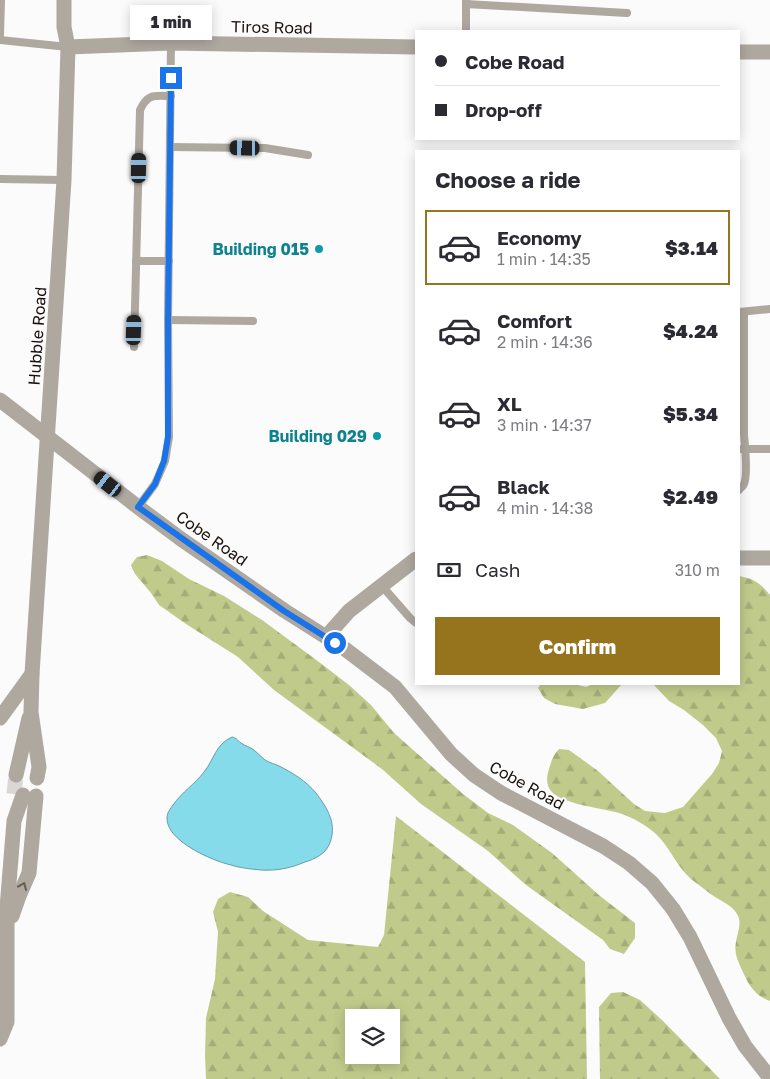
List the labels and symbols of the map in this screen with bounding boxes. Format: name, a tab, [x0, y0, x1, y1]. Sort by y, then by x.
callout: 1 min	[130, 5, 212, 40]
street label: Tiros Road	[231, 16, 313, 38]
route end	[160, 67, 182, 89]
car	[229, 140, 260, 156]
car	[131, 153, 146, 183]
place label: Building 015	[212, 239, 309, 259]
marker: Building 015	[313, 243, 325, 255]
street label: Hubble Road	[24, 286, 50, 386]
car	[125, 315, 142, 345]
place label: Building 029	[268, 426, 367, 446]
marker: Building 029	[371, 430, 383, 442]
car	[91, 469, 124, 499]
street label: Cobe Road	[172, 506, 252, 570]
route start	[324, 632, 346, 654]
street label: Cobe Road	[486, 756, 568, 814]
one-way arrow	[17, 882, 28, 891]

